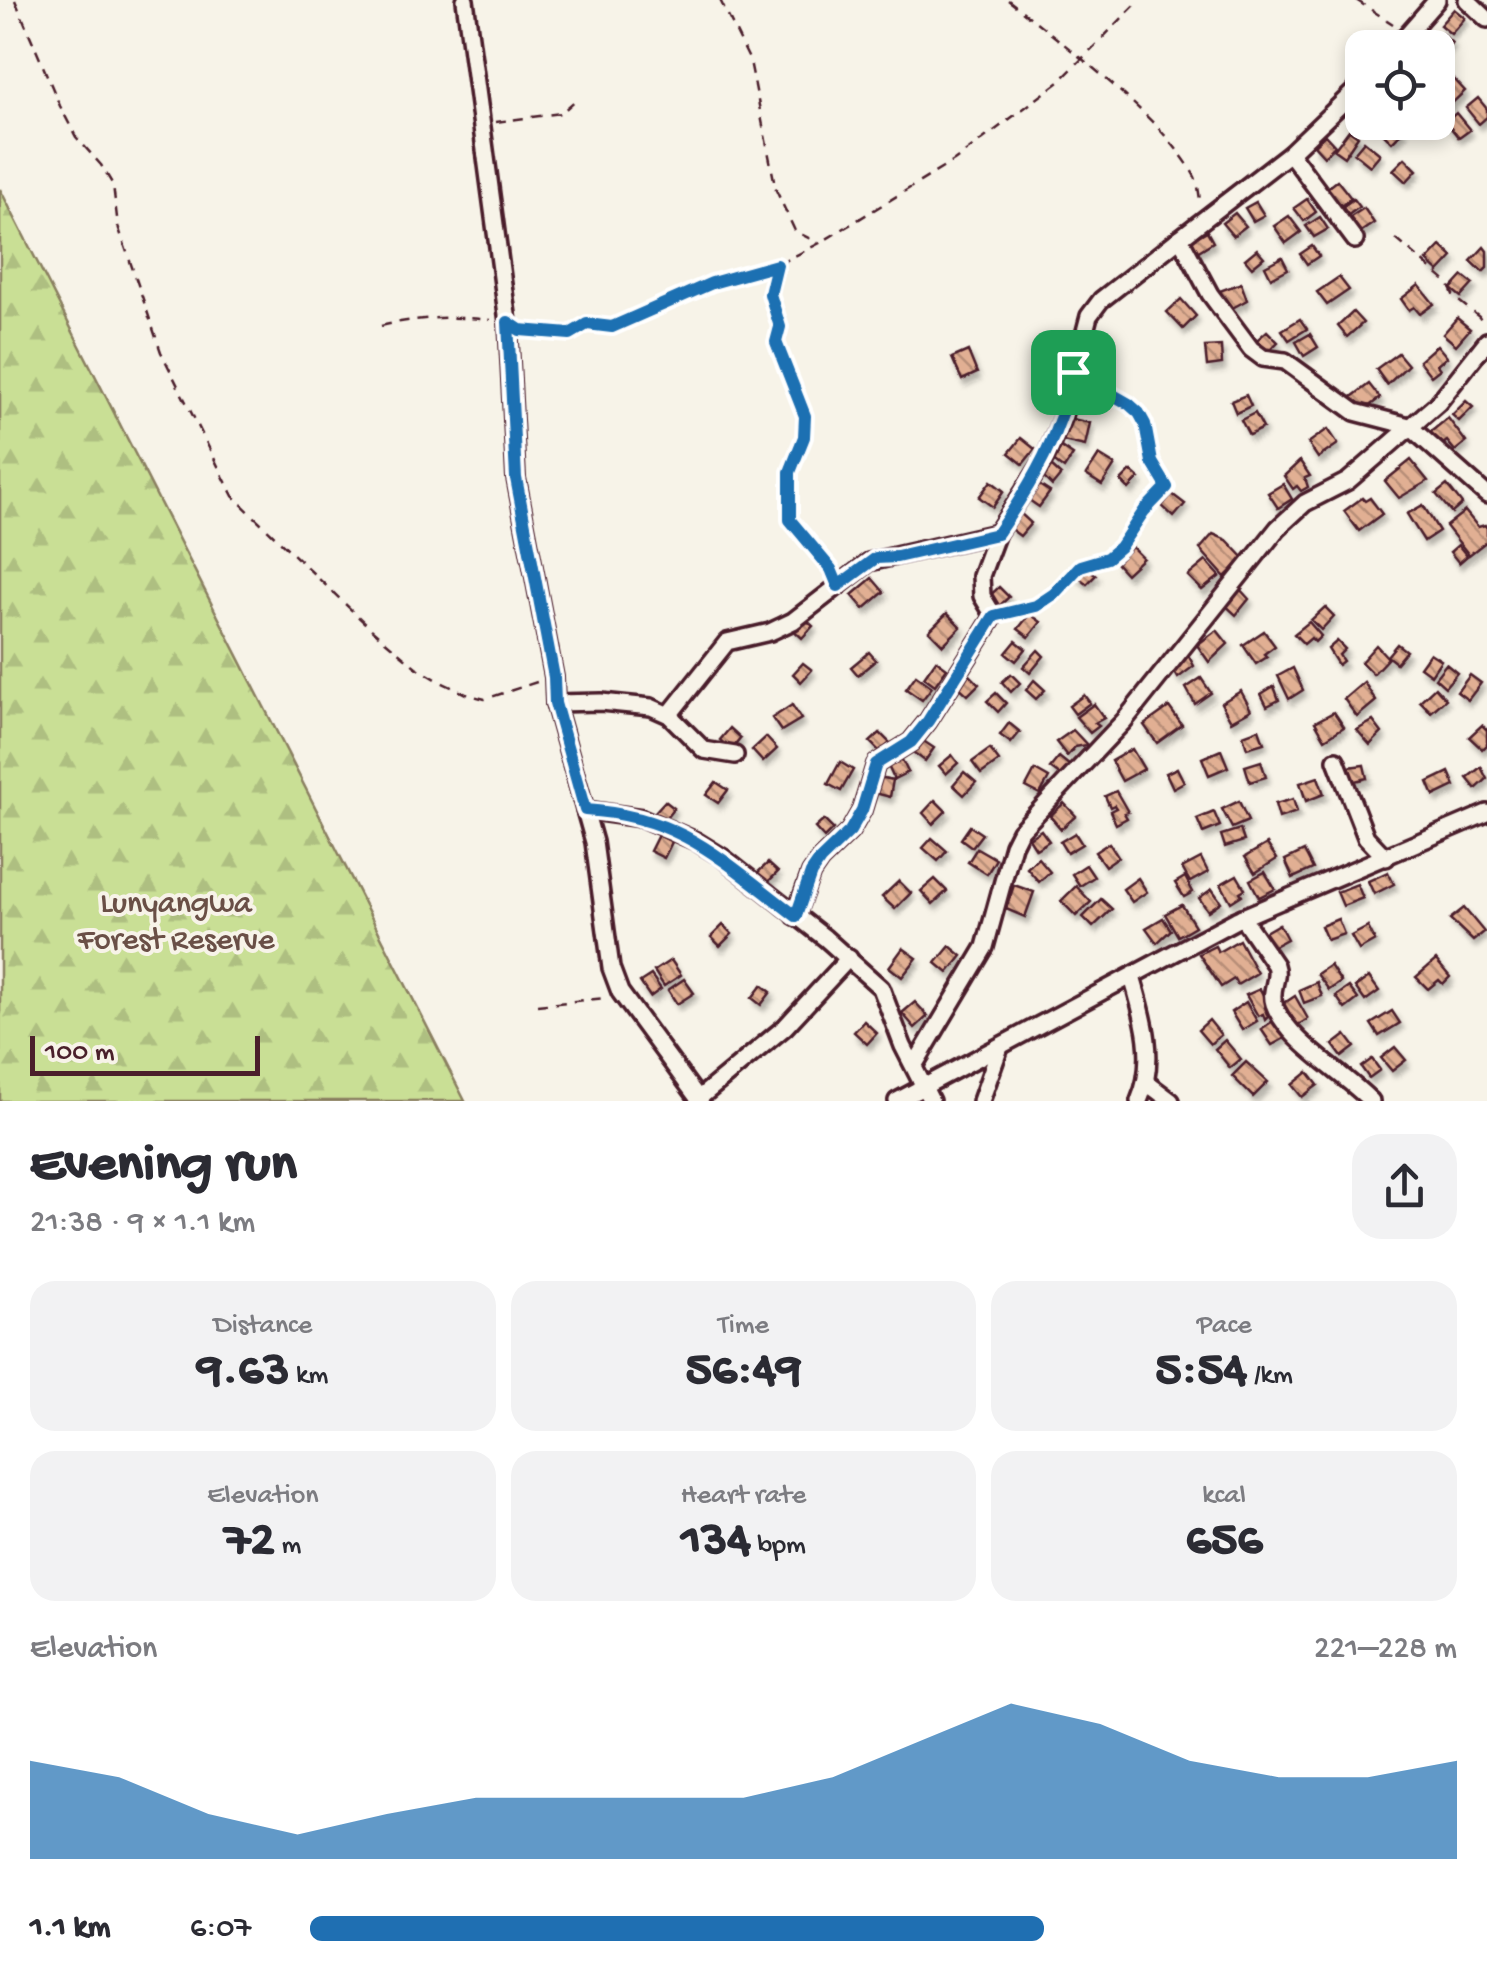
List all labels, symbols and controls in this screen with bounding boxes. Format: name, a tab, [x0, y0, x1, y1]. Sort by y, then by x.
map controls	[1345, 30, 1455, 140]
button: locate	[1345, 30, 1455, 140]
pin	[1031, 330, 1116, 415]
icon: arrive	[1046, 345, 1101, 400]
park label: Lunyangwa Forest Reserve	[77, 886, 275, 961]
scale bar	[30, 1031, 260, 1076]
text: 100 m	[45, 1037, 115, 1070]
button: share	[1352, 1134, 1457, 1239]
text: Evening run	[30, 1135, 297, 1199]
text: 21:38 · 9 × 1.1 km	[30, 1205, 255, 1243]
text: Distance	[213, 1310, 312, 1343]
text: Time	[718, 1310, 769, 1343]
text: Pace	[1197, 1310, 1252, 1343]
text: 9.63	[197, 1343, 289, 1402]
text: 56:49	[685, 1343, 802, 1402]
text: 5:54	[1155, 1343, 1247, 1402]
text: km	[289, 1360, 328, 1393]
text: /km	[1247, 1360, 1293, 1393]
text: Elevation	[207, 1480, 318, 1513]
text: Heart rate	[681, 1480, 806, 1513]
text: kcal	[1202, 1480, 1246, 1513]
text: 72	[224, 1513, 275, 1572]
text: 134	[681, 1513, 751, 1572]
text: 656	[1186, 1513, 1263, 1572]
text: m	[275, 1530, 301, 1563]
text: bpm	[751, 1530, 806, 1563]
text: Elevation	[30, 1631, 157, 1669]
text: 221–228 m	[1314, 1631, 1457, 1669]
text: 1.1 km	[30, 1910, 110, 1948]
text: 6:07	[190, 1910, 251, 1948]

